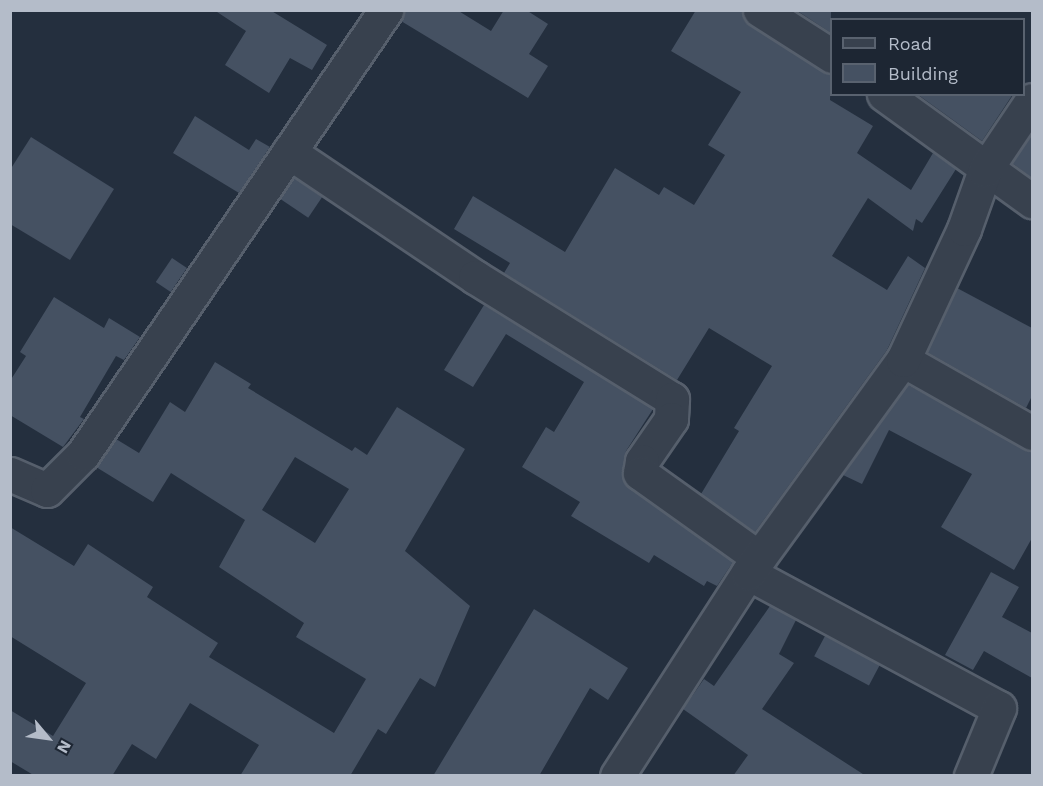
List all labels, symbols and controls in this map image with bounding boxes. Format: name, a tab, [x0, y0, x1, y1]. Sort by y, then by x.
legend	[830, 18, 1025, 96]
text: Road	[888, 33, 932, 54]
text: Building	[888, 63, 958, 84]
north arrow	[18, 708, 78, 768]
text: N	[53, 737, 75, 757]

